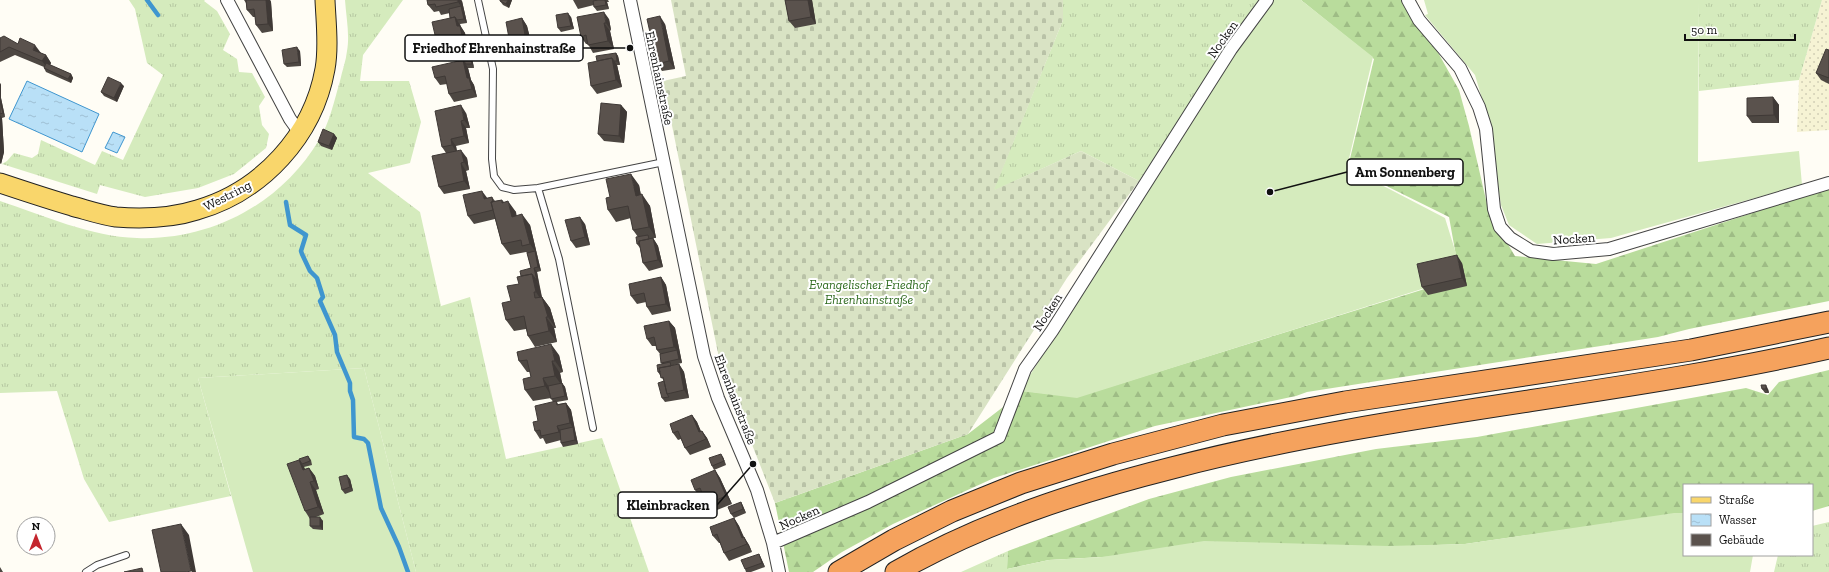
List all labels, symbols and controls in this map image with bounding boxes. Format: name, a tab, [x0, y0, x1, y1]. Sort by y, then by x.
scale bar	[1685, 16, 1795, 42]
street label: Nocken	[1204, 17, 1241, 61]
text: 50 m	[1691, 23, 1718, 37]
street label: Ehrenhainstraße	[642, 30, 677, 126]
callout: Friedhof Ehrenhainstraße	[405, 35, 583, 61]
text: Friedhof Ehrenhainstraße	[412, 40, 576, 57]
callout: Am Sonnenberg	[1347, 159, 1463, 185]
text: Am Sonnenberg	[1355, 164, 1455, 181]
street label: Westring	[201, 177, 254, 214]
street label: Nocken	[1553, 230, 1596, 247]
park label: Evangelischer Friedhof Ehrenhainstraße	[809, 277, 931, 307]
street label: Nocken	[1030, 290, 1065, 334]
street label: Ehrenhainstraße	[711, 352, 760, 446]
legend	[1683, 484, 1813, 556]
callout: Kleinbracken	[618, 492, 717, 518]
text: Straße	[1719, 493, 1755, 507]
text: Kleinbracken	[627, 497, 710, 514]
street label: Nocken	[777, 502, 822, 533]
text: Wasser	[1719, 513, 1757, 527]
north arrow	[16, 516, 56, 556]
text: N	[32, 520, 41, 533]
text: Gebäude	[1719, 533, 1764, 547]

